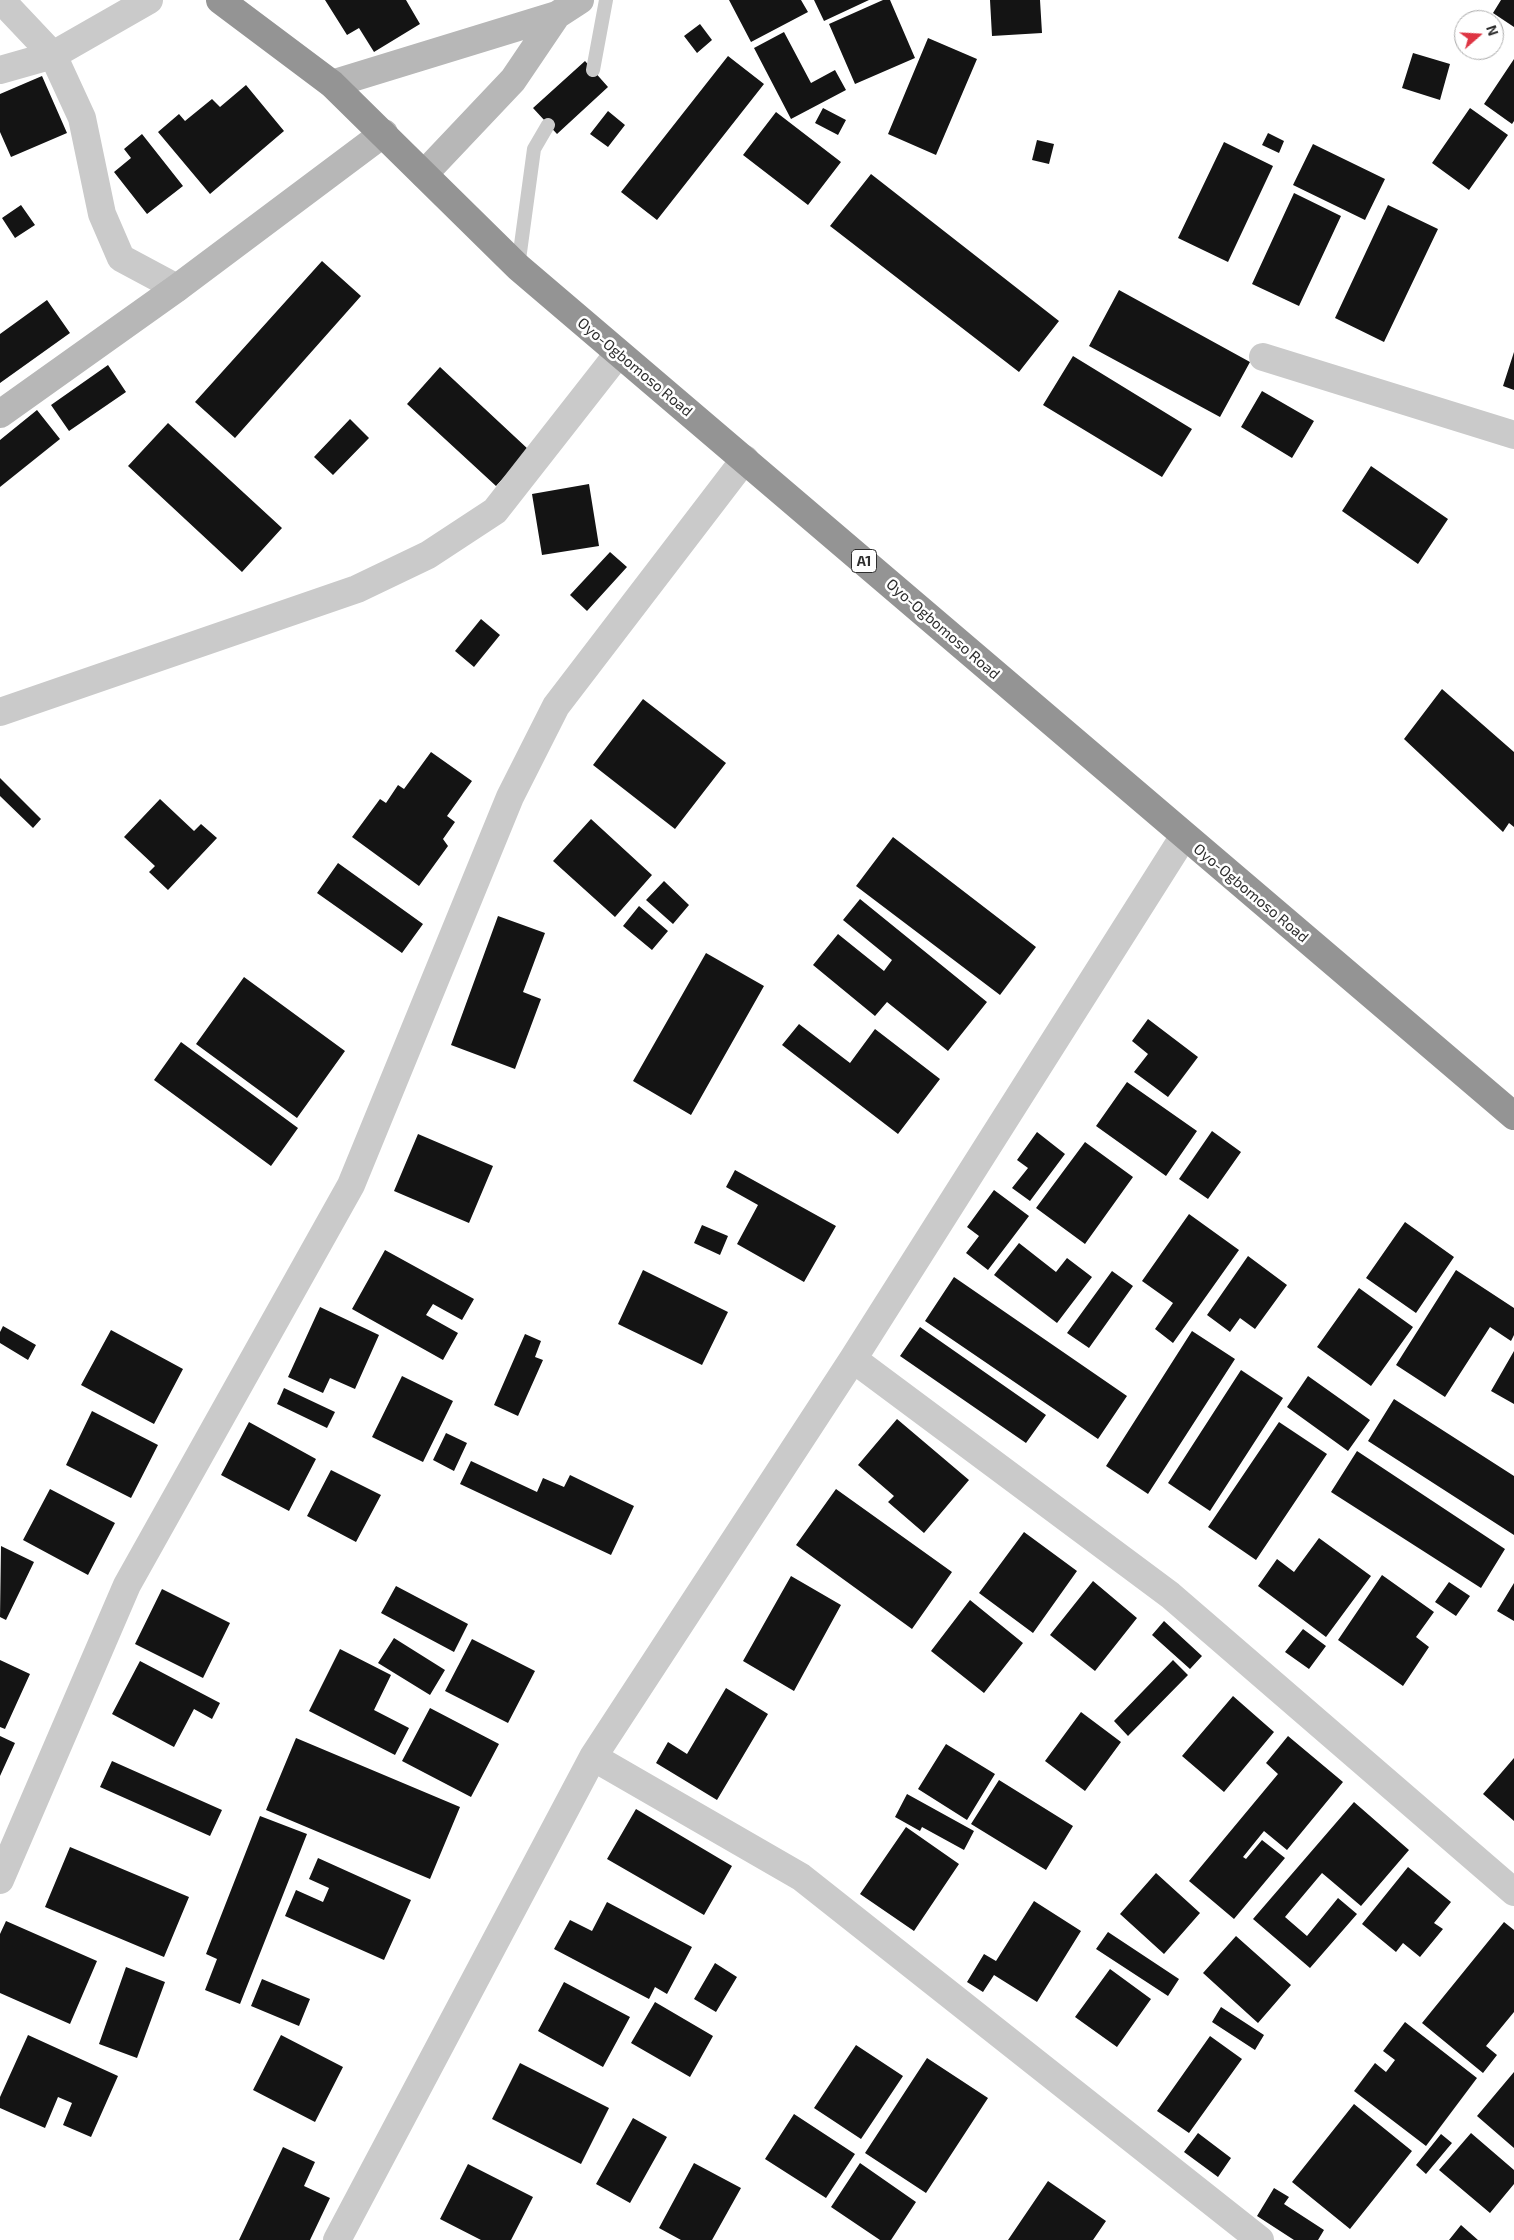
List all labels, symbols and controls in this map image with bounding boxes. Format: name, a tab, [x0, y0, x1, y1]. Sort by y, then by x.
north arrow	[1454, 10, 1504, 60]
text: N	[1483, 23, 1502, 38]
street label: Oyo-Ogbomoso Road	[574, 314, 696, 420]
road number: A1	[852, 550, 876, 572]
street label: Oyo-Ogbomoso Road	[883, 575, 1003, 683]
street label: Oyo-Ogbomoso Road	[1190, 840, 1312, 946]

